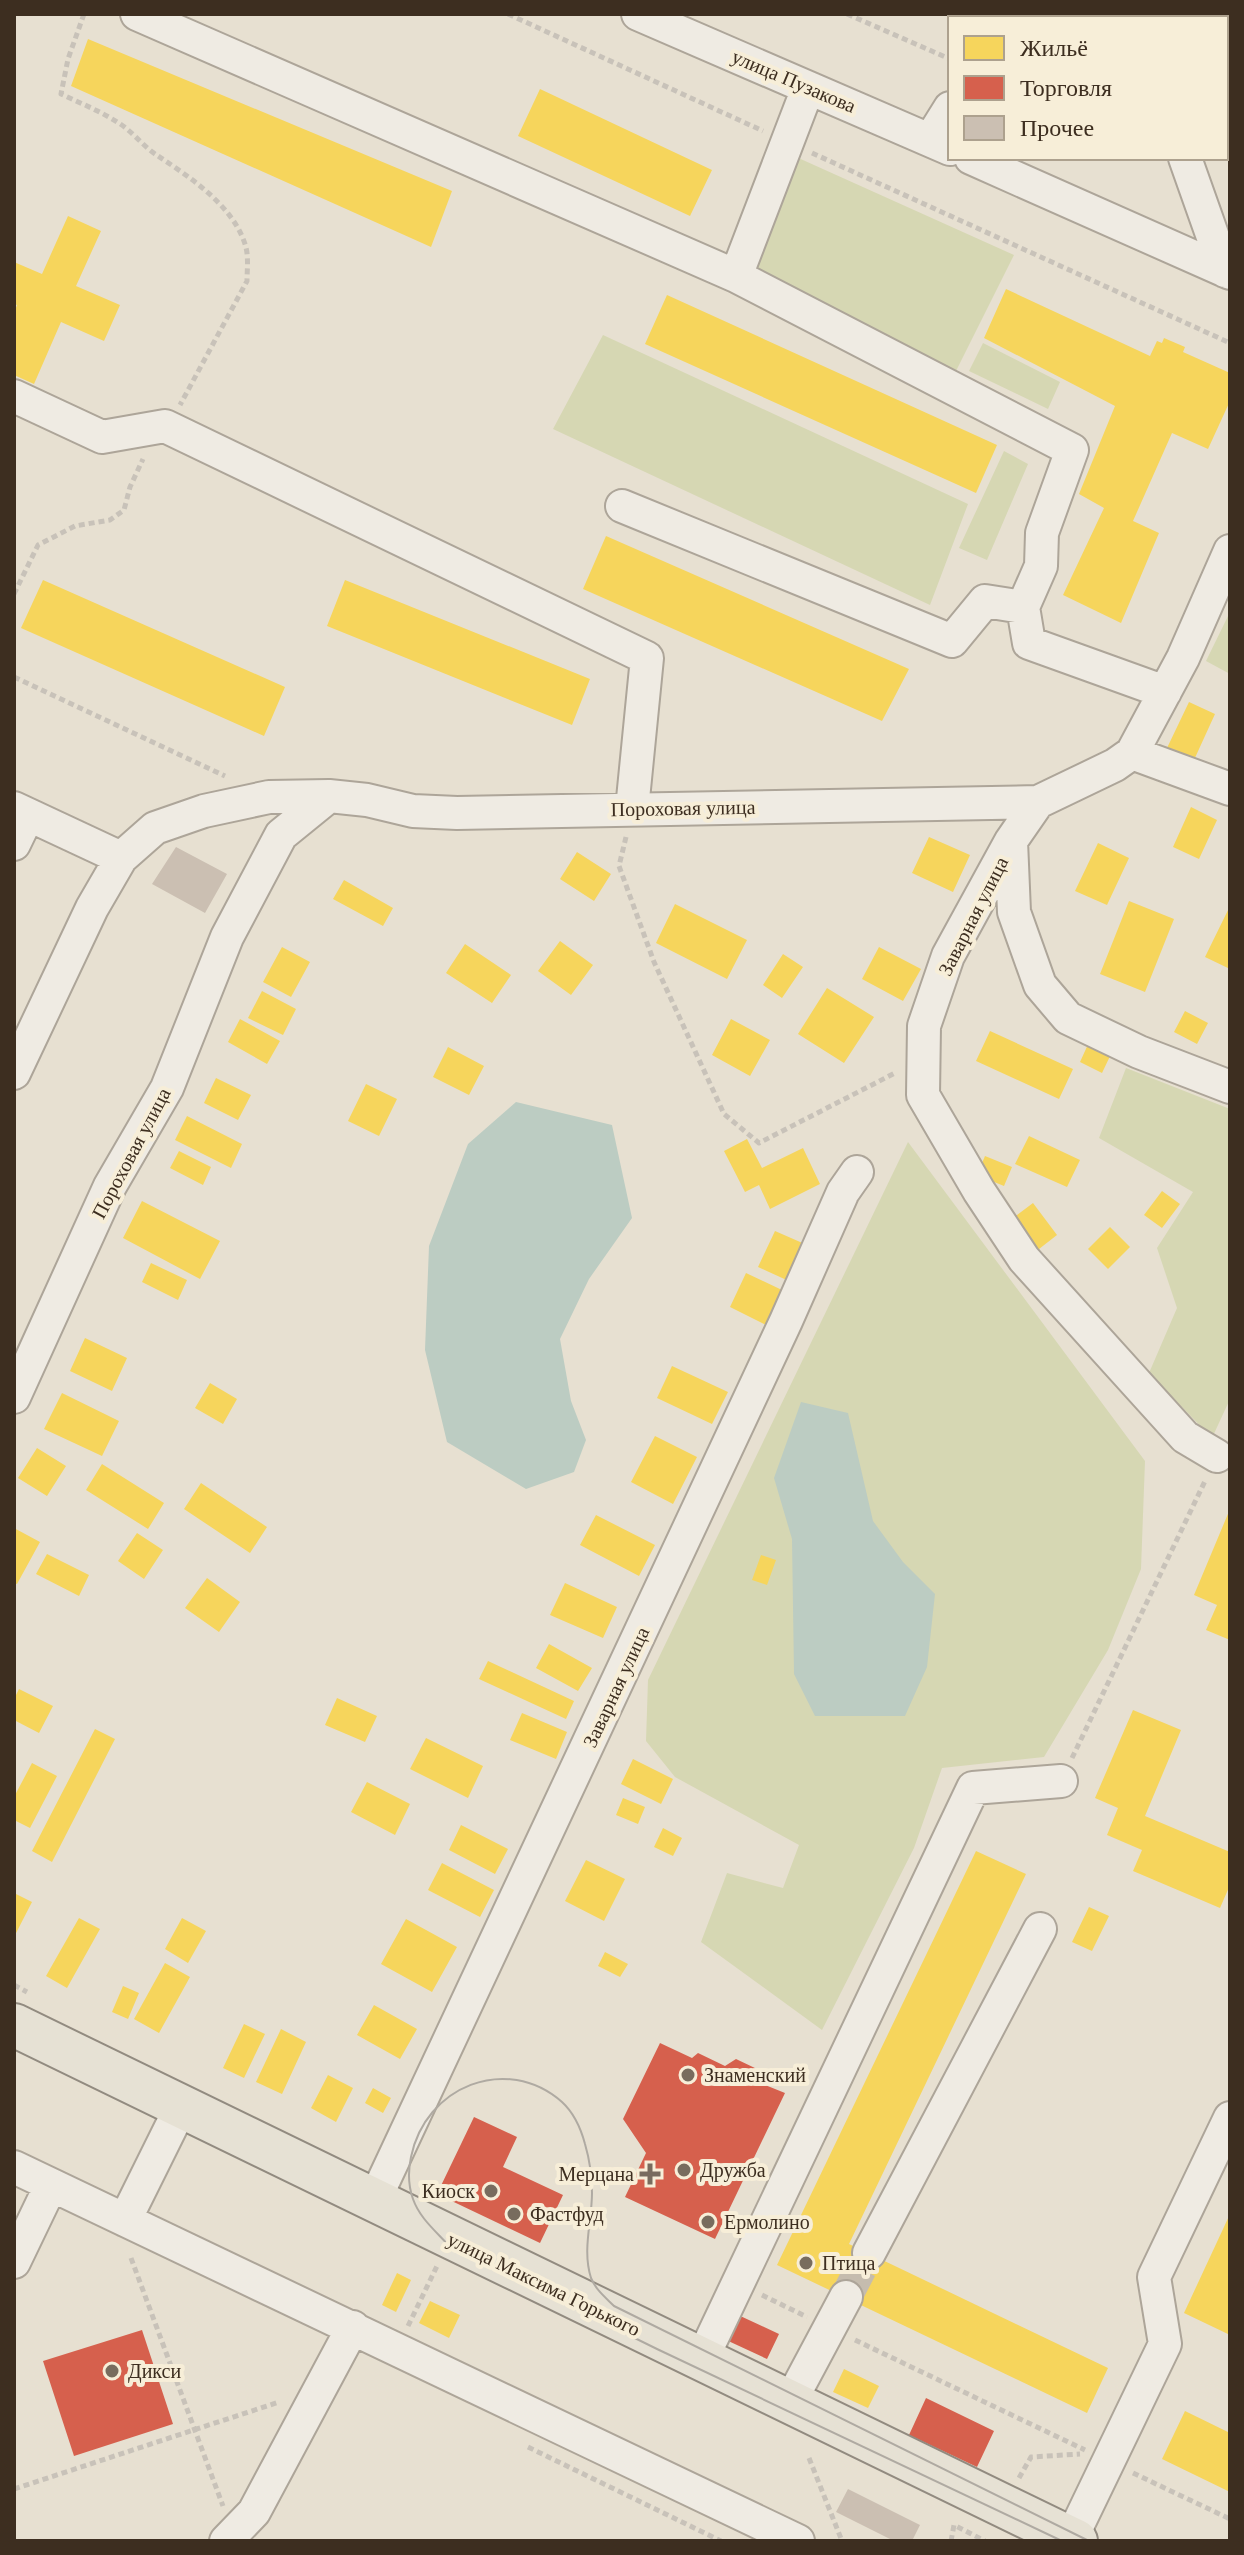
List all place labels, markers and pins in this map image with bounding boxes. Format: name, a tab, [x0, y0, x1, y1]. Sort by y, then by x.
place label: Знаменский	[704, 2064, 806, 2086]
marker: Знаменский	[679, 2066, 697, 2084]
place label: Дружба	[700, 2159, 766, 2182]
marker: Дружба	[675, 2161, 693, 2179]
place label: Мерцана	[558, 2163, 634, 2186]
marker: Мерцана	[641, 2165, 659, 2183]
place label: Киоск	[422, 2180, 475, 2202]
marker: Киоск	[482, 2182, 500, 2200]
place label: Фастфуд	[530, 2203, 604, 2226]
marker: Фастфуд	[505, 2205, 523, 2223]
place label: Ермолино	[724, 2211, 810, 2234]
marker: Ермолино	[699, 2213, 717, 2231]
place label: Птица	[822, 2252, 876, 2275]
marker: Птица	[797, 2254, 815, 2272]
place label: Дикси	[128, 2360, 181, 2383]
marker: Дикси	[103, 2362, 121, 2380]

